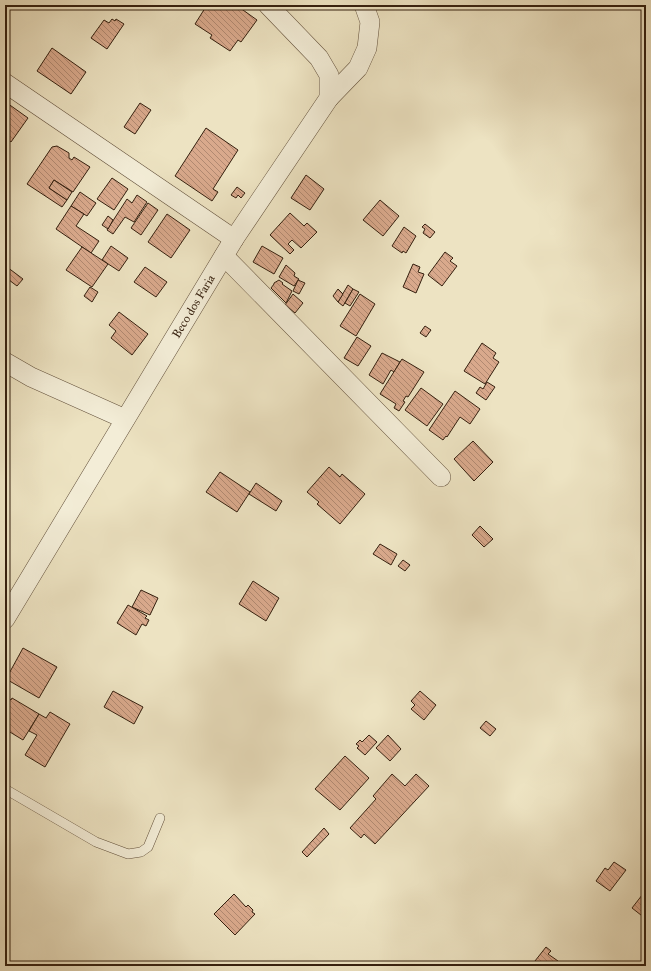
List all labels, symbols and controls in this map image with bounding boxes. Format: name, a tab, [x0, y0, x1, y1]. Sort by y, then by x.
street label: Beco dos Faria	[169, 271, 218, 341]

